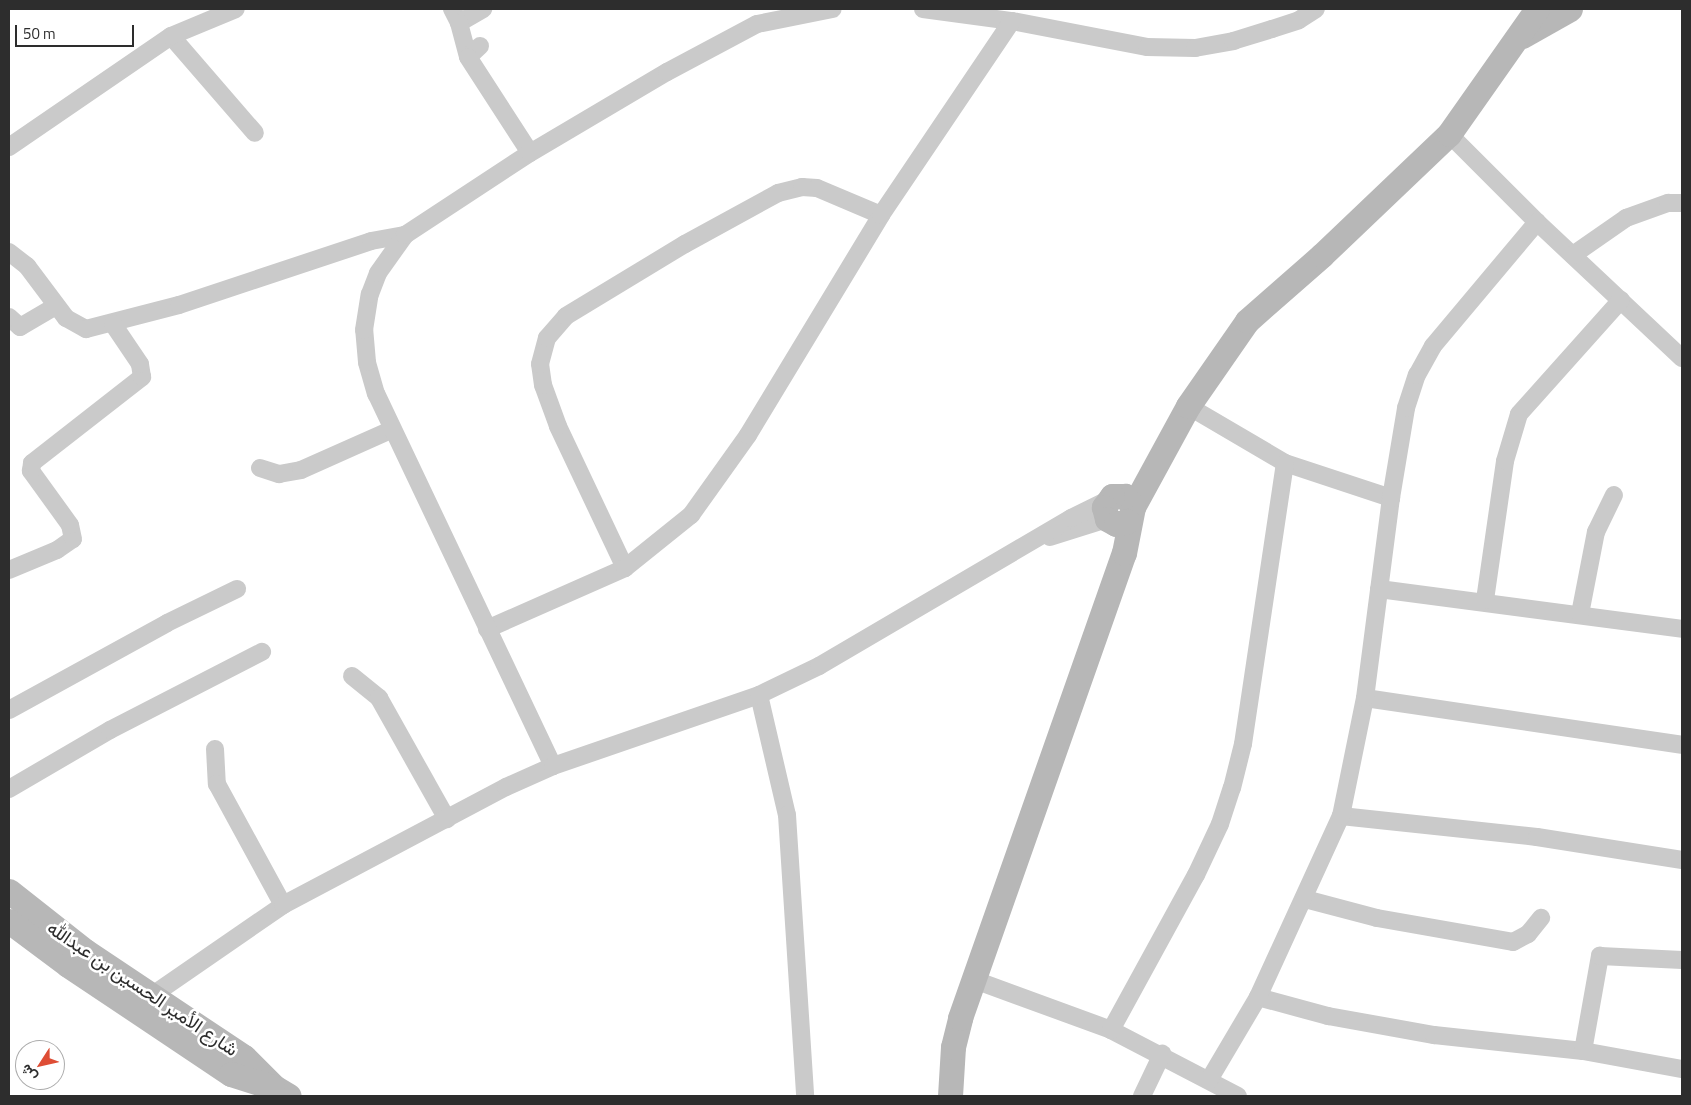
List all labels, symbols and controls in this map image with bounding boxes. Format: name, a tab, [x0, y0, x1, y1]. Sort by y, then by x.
scale bar	[18, 15, 136, 47]
text: 50 m	[23, 22, 56, 45]
street label: شارع الأمير الحسين بن عبدالله	[43, 916, 243, 1060]
north arrow	[15, 1040, 65, 1090]
text: ش	[15, 1060, 42, 1086]

